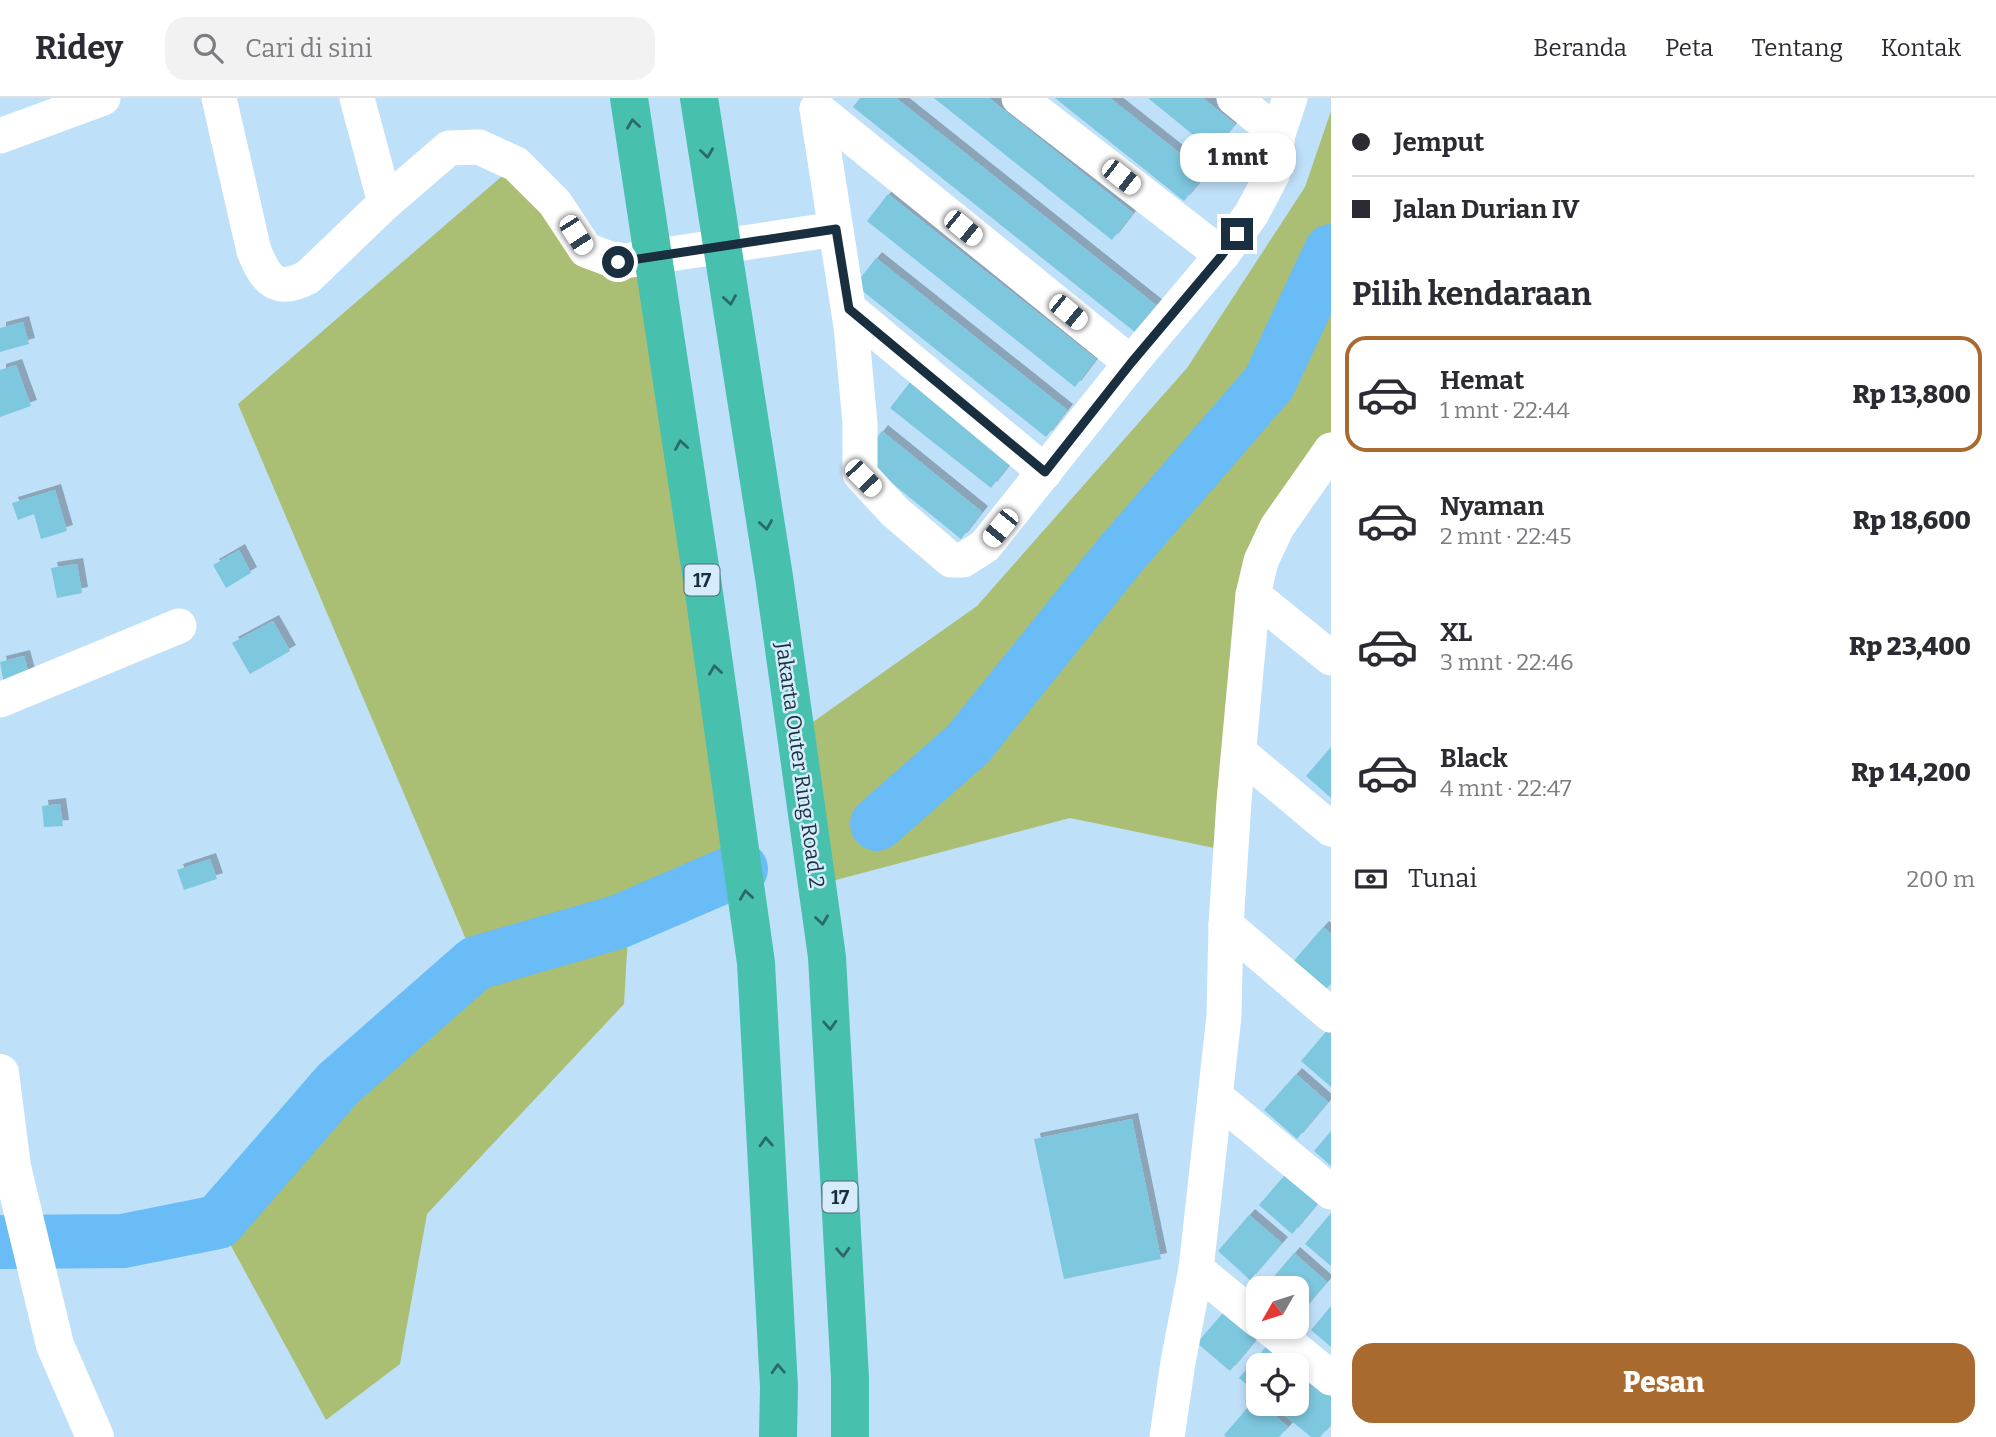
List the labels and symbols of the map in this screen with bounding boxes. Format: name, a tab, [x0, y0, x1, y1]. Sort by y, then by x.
one-way arrow	[626, 118, 641, 130]
callout: 1 mnt	[1179, 132, 1295, 181]
one-way arrow	[700, 147, 715, 159]
car	[1098, 156, 1145, 198]
car	[941, 207, 986, 249]
car	[556, 212, 597, 258]
route end	[1221, 218, 1253, 250]
route start	[602, 246, 634, 278]
car	[1046, 291, 1091, 333]
one-way arrow	[722, 294, 737, 306]
one-way arrow	[674, 439, 689, 451]
car	[841, 456, 886, 500]
car	[979, 505, 1022, 551]
one-way arrow	[758, 519, 773, 531]
road number: 17	[684, 565, 720, 596]
street label: Jakarta Outer Ring Road 2	[770, 639, 830, 890]
one-way arrow	[707, 664, 722, 676]
one-way arrow	[739, 889, 754, 901]
one-way arrow	[814, 914, 829, 926]
one-way arrow	[823, 1020, 838, 1031]
one-way arrow	[758, 1136, 773, 1147]
road number: 17	[822, 1182, 858, 1212]
one-way arrow	[835, 1247, 850, 1258]
north arrow	[1246, 1276, 1309, 1339]
one-way arrow	[771, 1363, 786, 1374]

